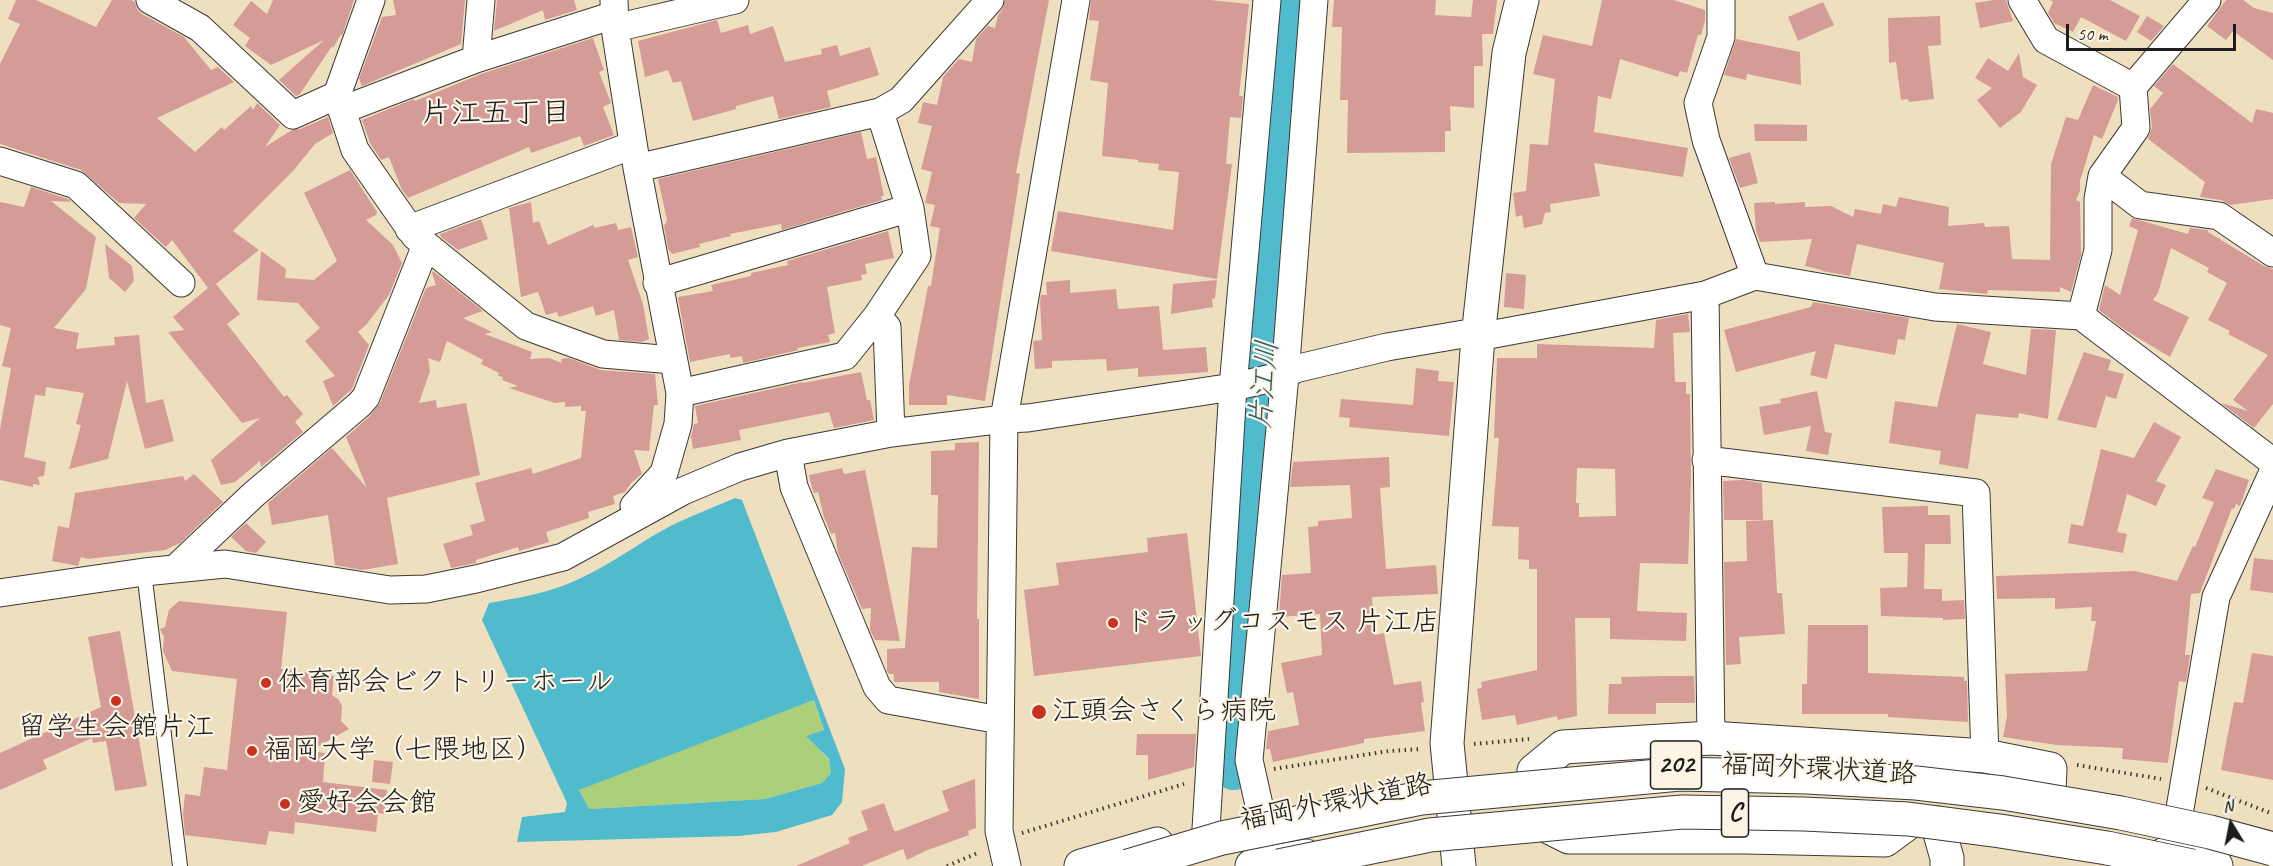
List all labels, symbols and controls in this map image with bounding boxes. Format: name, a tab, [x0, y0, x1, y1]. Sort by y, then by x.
scale bar	[2069, 12, 2238, 50]
text: 50 m	[2077, 23, 2108, 45]
district label: 片江五丁目	[421, 96, 571, 132]
water label: 片江川	[1243, 339, 1287, 431]
place label: ドラッグコスモス 片江店	[1125, 606, 1440, 640]
marker: ドラッグコスモス 片江店	[1106, 616, 1120, 630]
place label: 体育部会ビクトリーホール	[278, 666, 614, 700]
marker: 体育部会ビクトリーホール	[259, 676, 273, 690]
marker: 留学生会館片江	[109, 694, 123, 708]
place label: 江頭会さくら病院	[1052, 695, 1276, 729]
marker: 江頭会さくら病院	[1030, 703, 1048, 721]
place label: 留学生会館片江	[18, 711, 214, 745]
place label: 福岡大学（七隈地区）	[264, 734, 544, 768]
road number: 202	[1650, 741, 1702, 789]
marker: 福岡大学（七隈地区）	[245, 744, 259, 758]
street label: 福岡外環状道路	[1720, 748, 1918, 792]
street label: 福岡外環状道路	[1237, 768, 1435, 838]
place label: 愛好会会館	[297, 787, 437, 821]
road number: C	[1722, 789, 1748, 837]
north arrow	[2201, 794, 2261, 854]
text: N	[2221, 796, 2234, 817]
marker: 愛好会会館	[278, 797, 292, 811]

